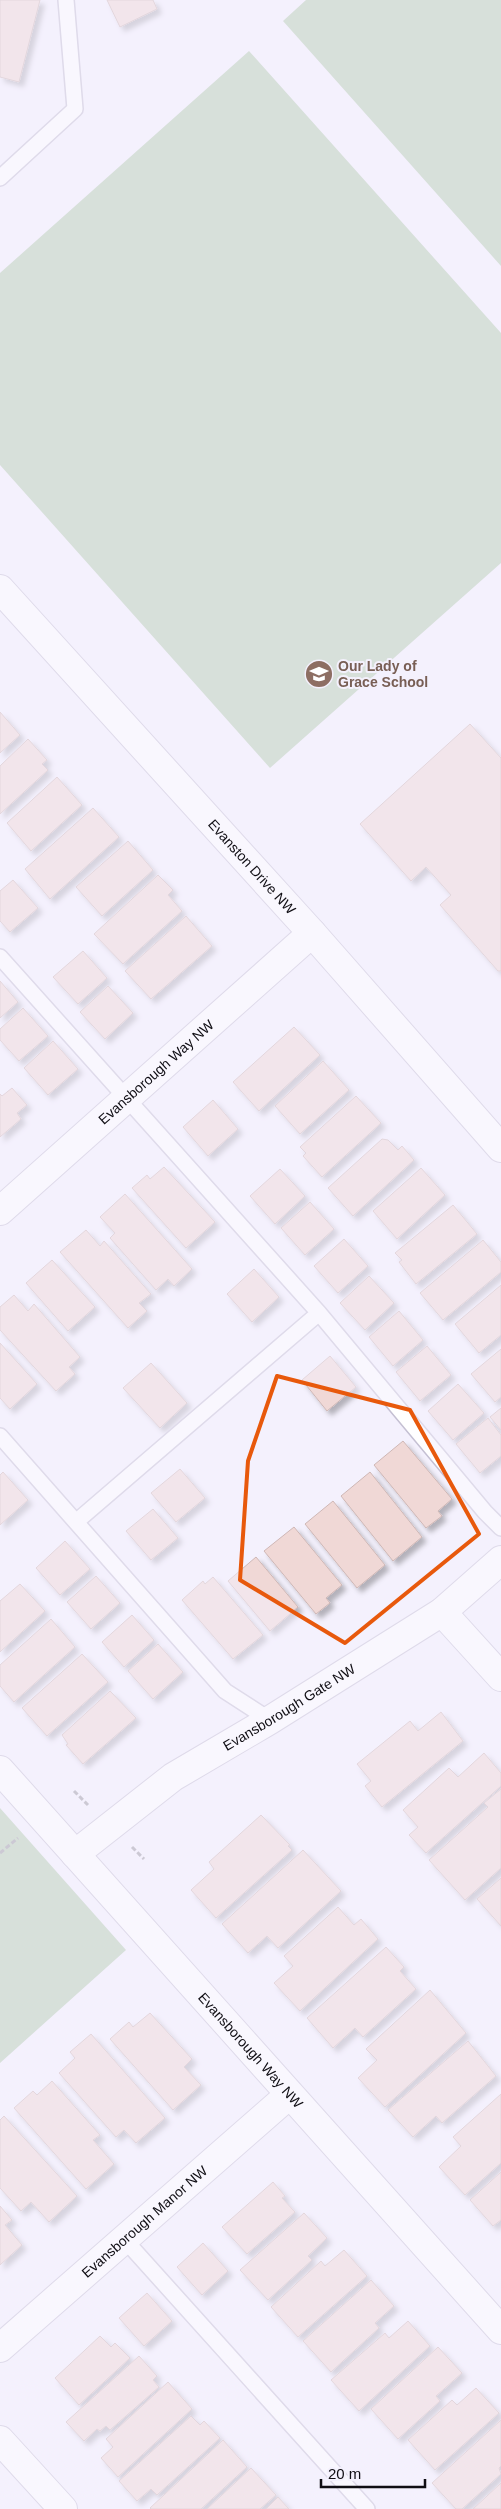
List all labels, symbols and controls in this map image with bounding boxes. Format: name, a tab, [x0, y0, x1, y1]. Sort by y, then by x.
place label: Our Lady of Grace School	[338, 658, 428, 690]
school or university icon: Our Lady of Grace School	[304, 659, 334, 689]
street label: Evanston Drive NW	[205, 816, 299, 918]
street label: Evansborough Way NW	[95, 1016, 218, 1128]
street label: Evansborough Gate NW	[220, 1660, 359, 1754]
street label: Evansborough Way NW	[195, 1989, 307, 2112]
street label: Evansborough Manor NW	[79, 2162, 211, 2281]
scale bar	[321, 2456, 425, 2488]
text: 20 m	[328, 2465, 361, 2482]

